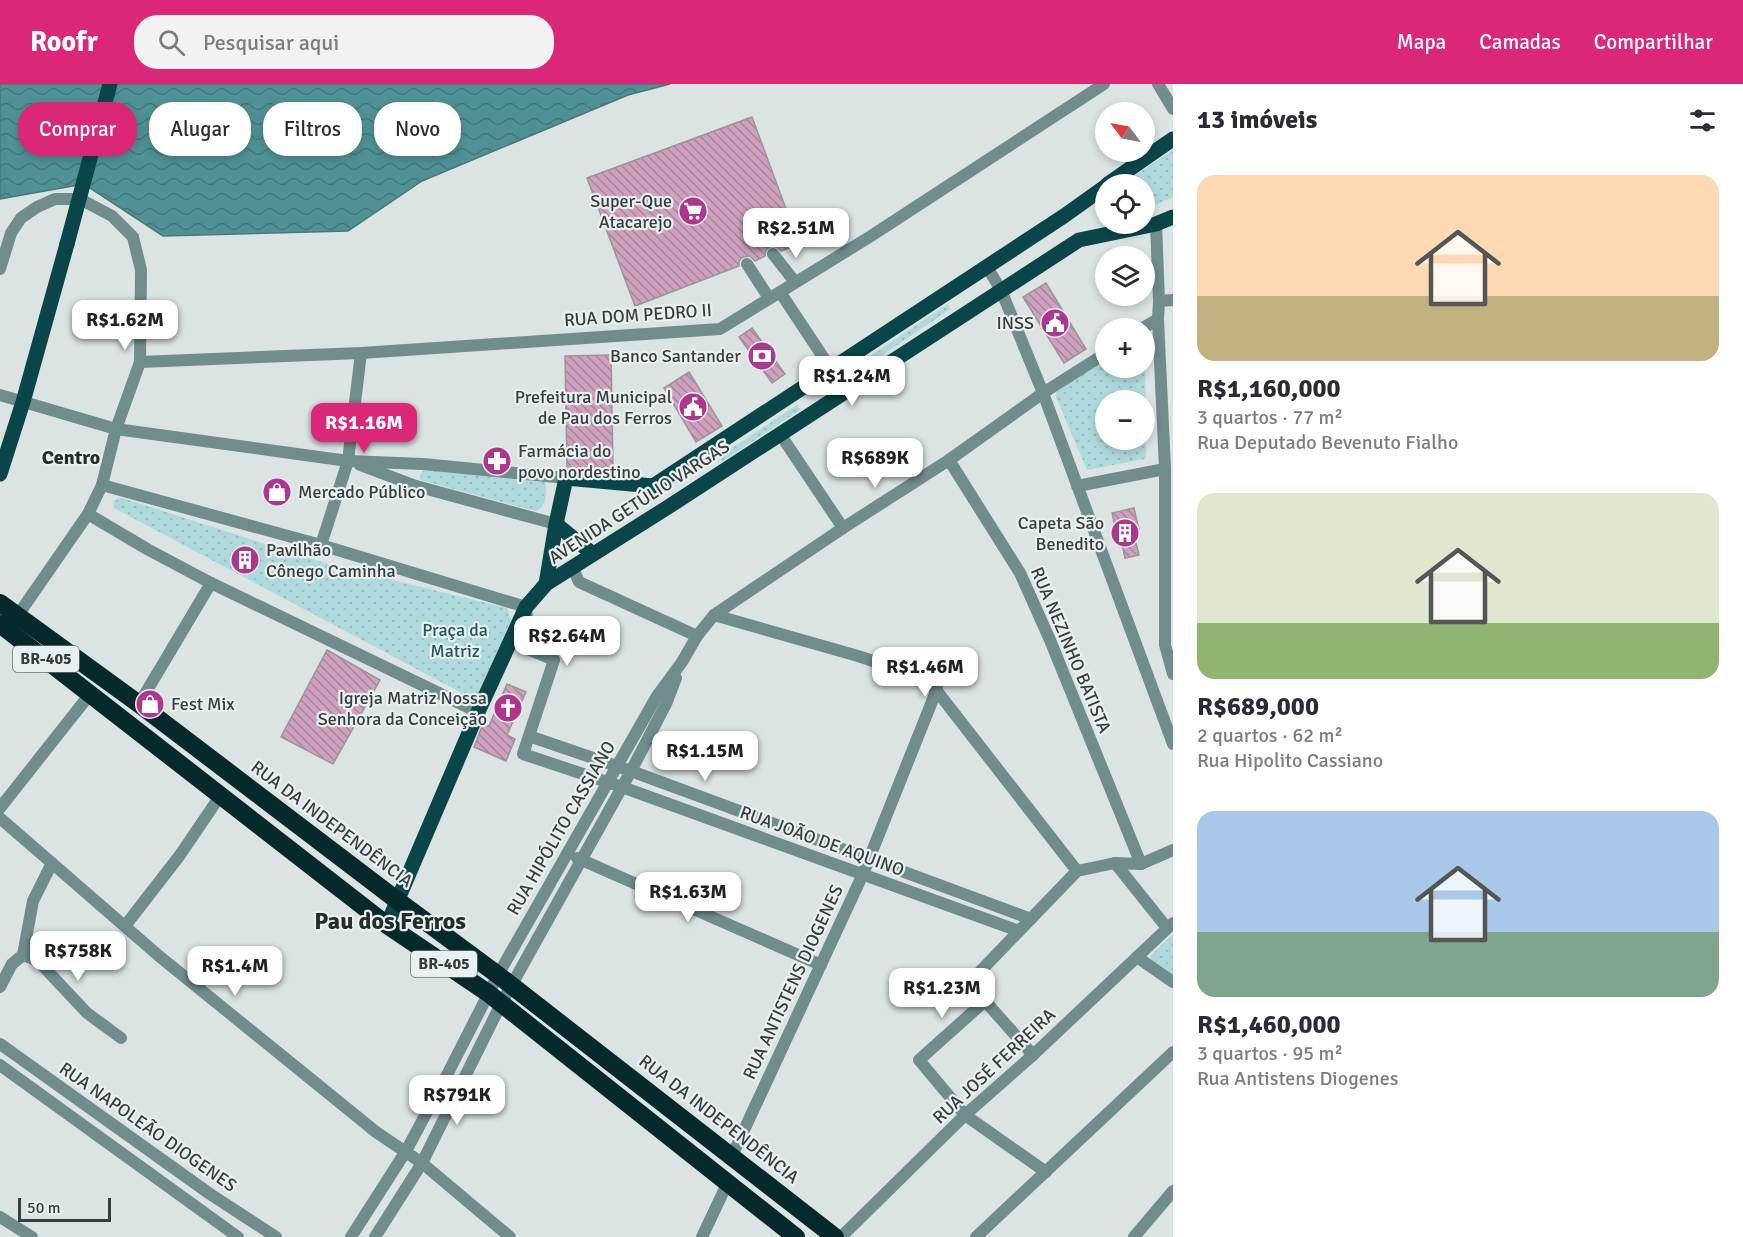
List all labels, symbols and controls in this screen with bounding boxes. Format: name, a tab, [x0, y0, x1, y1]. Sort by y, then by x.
search box	[134, 15, 554, 69]
text: Roofr	[30, 25, 98, 59]
icon: search	[155, 26, 188, 59]
text: Pesquisar aqui	[203, 29, 339, 56]
text: Mapa	[1397, 29, 1446, 55]
text: Camadas	[1479, 29, 1561, 55]
text: Compartilhar	[1594, 29, 1713, 55]
chip: Comprar	[18, 102, 137, 156]
chip: Alugar	[149, 102, 251, 156]
chip: Filtros	[263, 102, 362, 156]
chip: Novo	[374, 102, 461, 156]
north arrow	[1095, 102, 1155, 162]
map controls	[1095, 102, 1155, 450]
text: 13 imóveis	[1197, 104, 1317, 136]
icon: filters	[1686, 104, 1719, 137]
button: locate	[1095, 174, 1155, 234]
place label: Super-Que Atacarejo	[590, 190, 672, 233]
supermarket icon: Super-Que Atacarejo	[677, 195, 709, 227]
pin: R$2.51M	[741, 208, 851, 259]
icon: home	[1404, 214, 1512, 322]
text: R$2.51M	[757, 215, 835, 240]
button: layers	[1095, 246, 1155, 306]
street label: RUA DOM PEDRO II	[563, 299, 713, 331]
pin: R$1.62M	[70, 300, 180, 351]
text: R$1.62M	[86, 307, 164, 332]
public building icon: INSS	[1039, 307, 1071, 339]
place label: INSS	[996, 312, 1034, 334]
button: +	[1095, 318, 1155, 378]
bank icon: Banco Santander	[746, 340, 778, 372]
place label: Banco Santander	[610, 345, 741, 367]
pin: R$1.24M	[797, 356, 907, 407]
text: R$1.24M	[813, 363, 891, 388]
text: R$1,160,000	[1197, 373, 1341, 405]
place label: Prefeitura Municipal de Pau dos Ferros	[515, 386, 672, 429]
button: −	[1095, 390, 1155, 450]
public building icon: Prefeitura Municipal de Pau dos Ferros	[677, 391, 709, 423]
pin: R$1.16M	[309, 403, 419, 454]
text: 3 quartos · 77 m²	[1197, 405, 1343, 430]
text: R$1.16M	[325, 410, 403, 435]
text: Rua Deputado Bevenuto Fialho	[1197, 430, 1458, 455]
street label: AVENIDA GETÚLIO VARGAS	[545, 435, 733, 569]
pin: R$689K	[826, 438, 924, 489]
place label: Farmácia do povo nordestino	[518, 440, 641, 483]
district label: Centro	[42, 445, 100, 470]
pharmacy icon: Farmácia do povo nordestino	[481, 445, 513, 477]
text: R$689K	[841, 445, 909, 470]
shop icon: Mercado Público	[261, 476, 293, 508]
place label: Mercado Público	[298, 481, 425, 503]
place label: Capeta São Benedito	[1018, 512, 1104, 555]
building icon: Capeta São Benedito	[1109, 517, 1141, 549]
icon: home	[1404, 532, 1512, 640]
place label: Pavilhão Cônego Caminha	[266, 539, 396, 582]
building icon: Pavilhão Cônego Caminha	[229, 544, 261, 576]
street label: RUA NEZINHO BATISTA	[1026, 564, 1116, 736]
pin: R$2.64M	[512, 616, 622, 667]
park label: Praça da Matriz	[422, 619, 488, 662]
text: R$2.64M	[528, 623, 606, 648]
road number: BR-405	[13, 646, 79, 672]
pin: R$1.46M	[870, 647, 980, 698]
text: R$1.46M	[886, 654, 964, 679]
place label: Igreja Matriz Nossa Senhora da Conceição	[318, 687, 487, 730]
shop icon: Fest Mix	[134, 688, 166, 720]
text: R$689,000	[1197, 691, 1319, 723]
church icon: Igreja Matriz Nossa Senhora da Conceição	[492, 692, 524, 724]
place label: Fest Mix	[171, 693, 235, 715]
text: 2 quartos · 62 m²	[1197, 723, 1343, 748]
pin: R$1.15M	[650, 731, 760, 782]
street label: RUA HIPÓLITO CASSIANO	[502, 737, 620, 919]
text: R$1.15M	[666, 738, 744, 763]
text: Rua Hipolito Cassiano	[1197, 748, 1383, 773]
street label: RUA DA INDEPENDÊNCIA	[247, 756, 417, 892]
street label: RUA JOÃO DE AQUINO	[737, 801, 907, 881]
icon: home	[1404, 850, 1512, 958]
pin: R$1.63M	[633, 872, 743, 923]
text: R$1.63M	[649, 879, 727, 904]
street label: RUA ANTISTENS DIOGENES	[738, 881, 848, 1083]
district label: Pau dos Ferros	[314, 906, 466, 936]
pin: R$758K	[29, 931, 127, 982]
text: R$758K	[44, 938, 112, 963]
pin: R$1.4M	[186, 946, 284, 997]
road number: BR-405	[411, 951, 477, 977]
text: R$1.4M	[201, 953, 269, 978]
pin: R$1.23M	[887, 968, 997, 1019]
text: R$1.23M	[903, 975, 981, 1000]
street label: RUA JOSÉ FERREIRA	[928, 1004, 1060, 1128]
text: R$1,460,000	[1197, 1009, 1341, 1041]
text: 3 quartos · 95 m²	[1197, 1041, 1343, 1066]
street label: RUA DA INDEPENDÊNCIA	[635, 1050, 803, 1188]
street label: RUA NAPOLEÃO DIOGENES	[55, 1057, 241, 1197]
text: Rua Antistens Diogenes	[1197, 1066, 1398, 1091]
pin: R$791K	[408, 1075, 506, 1126]
text: R$791K	[423, 1082, 491, 1107]
scale bar	[18, 1195, 111, 1222]
text: 50 m	[27, 1198, 61, 1218]

